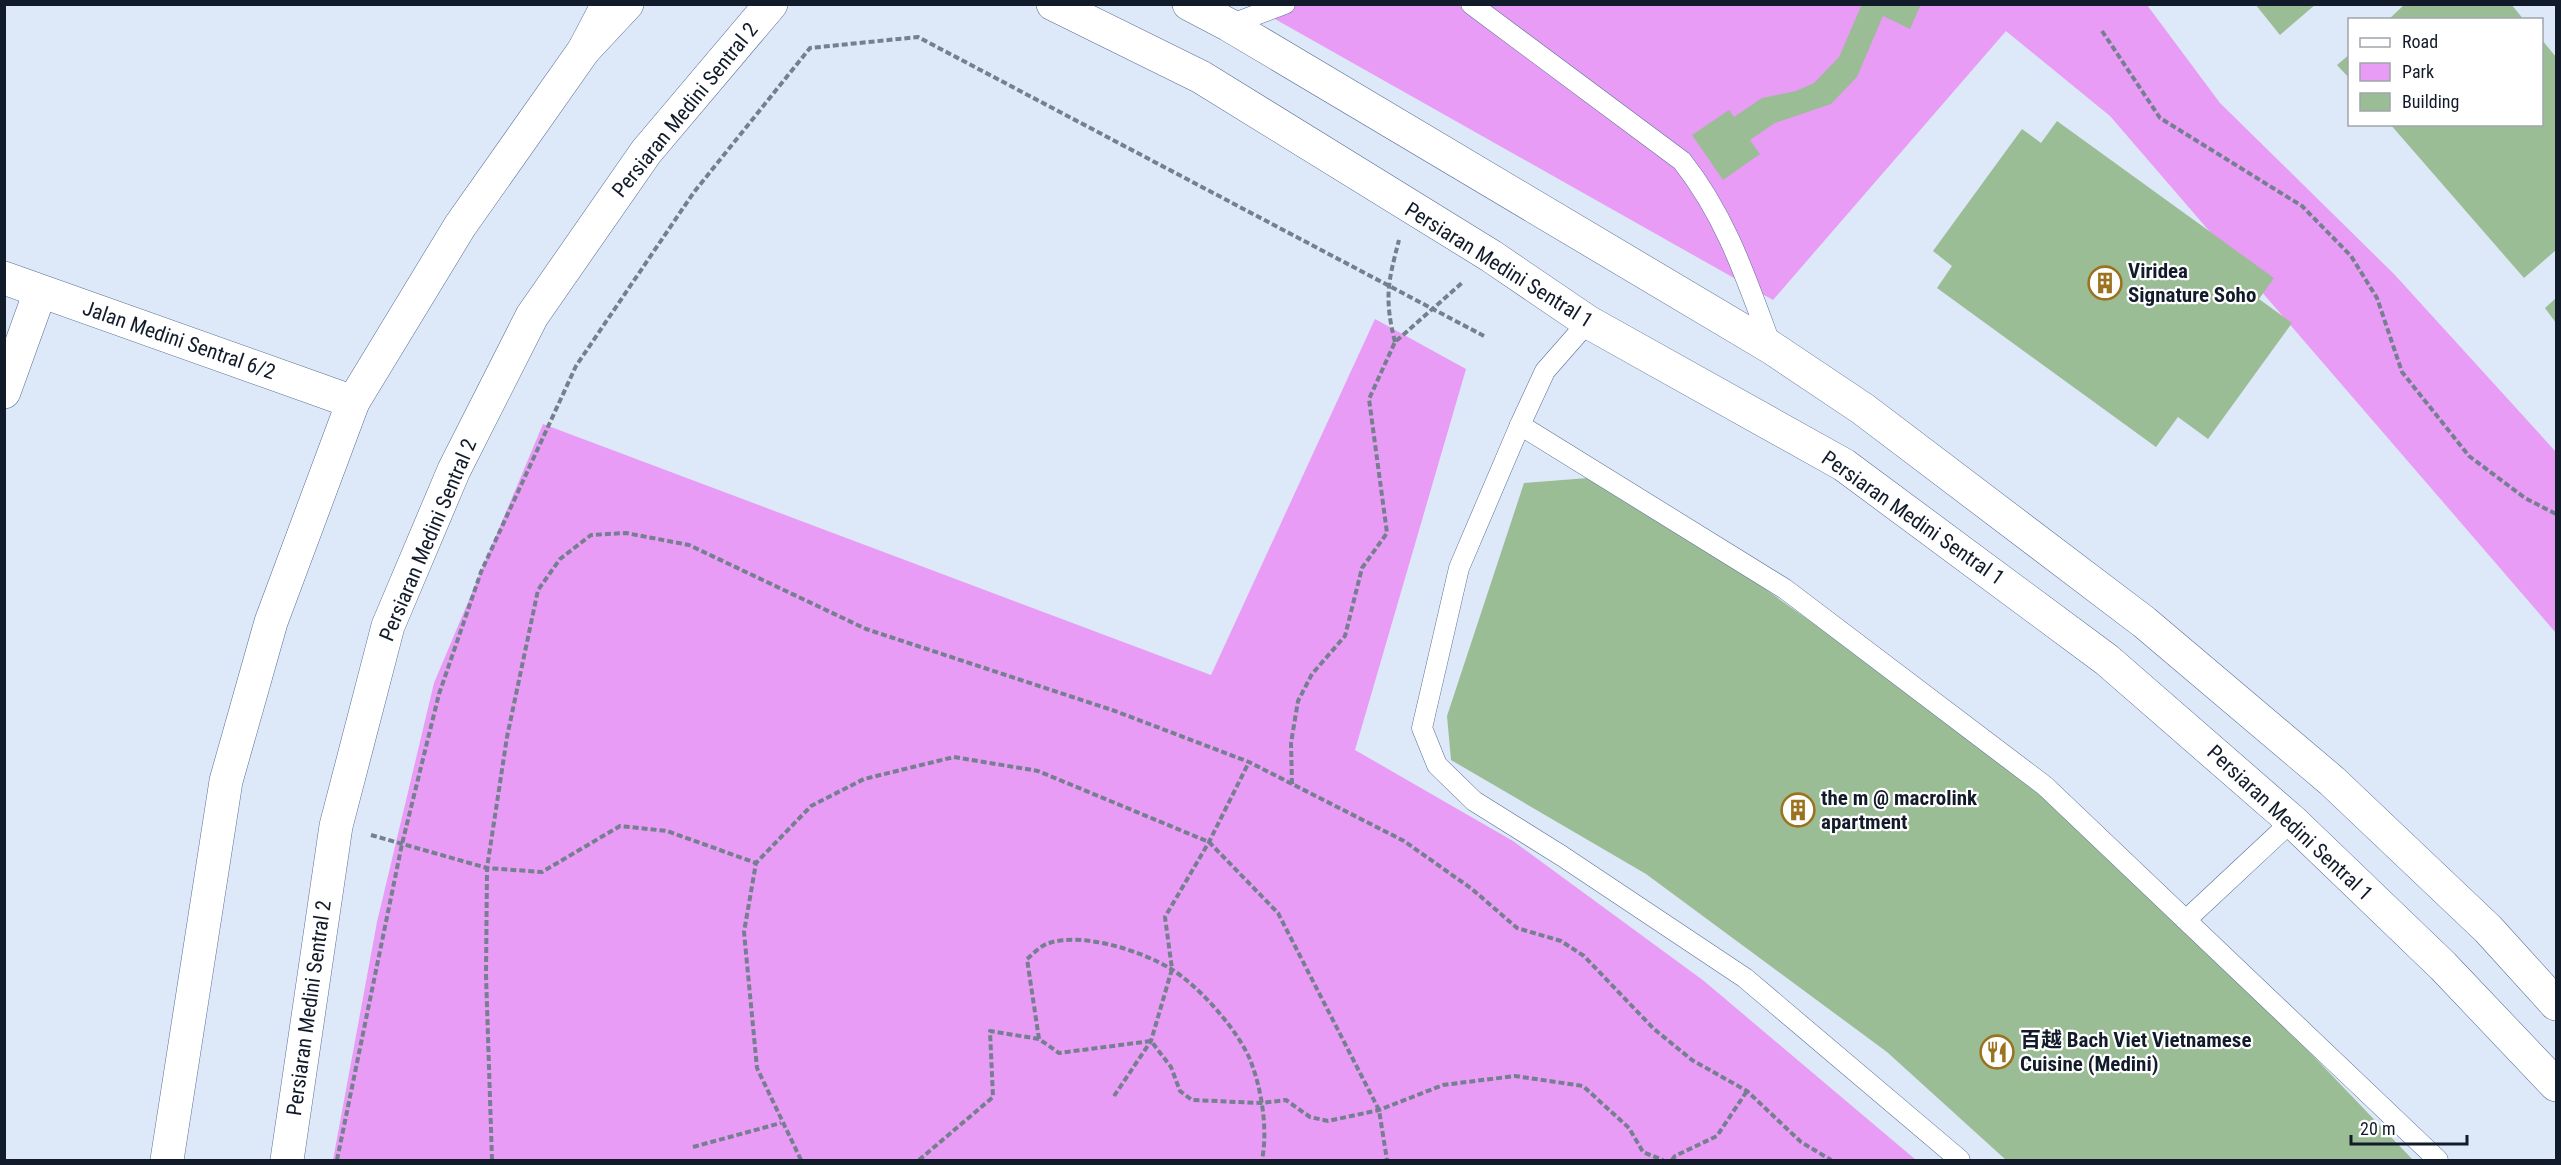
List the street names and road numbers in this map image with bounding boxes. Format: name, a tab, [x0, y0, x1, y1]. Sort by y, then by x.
street label: Persiaran Medini Sentral 2	[607, 18, 763, 202]
street label: Persiaran Medini Sentral 1	[1401, 197, 1597, 333]
street label: Jalan Medini Sentral 6/2	[80, 296, 278, 384]
street label: Persiaran Medini Sentral 2	[375, 435, 481, 645]
street label: Persiaran Medini Sentral 1	[1817, 446, 2009, 590]
street label: Persiaran Medini Sentral 1	[2202, 740, 2378, 906]
street label: Persiaran Medini Sentral 2	[282, 899, 336, 1117]

